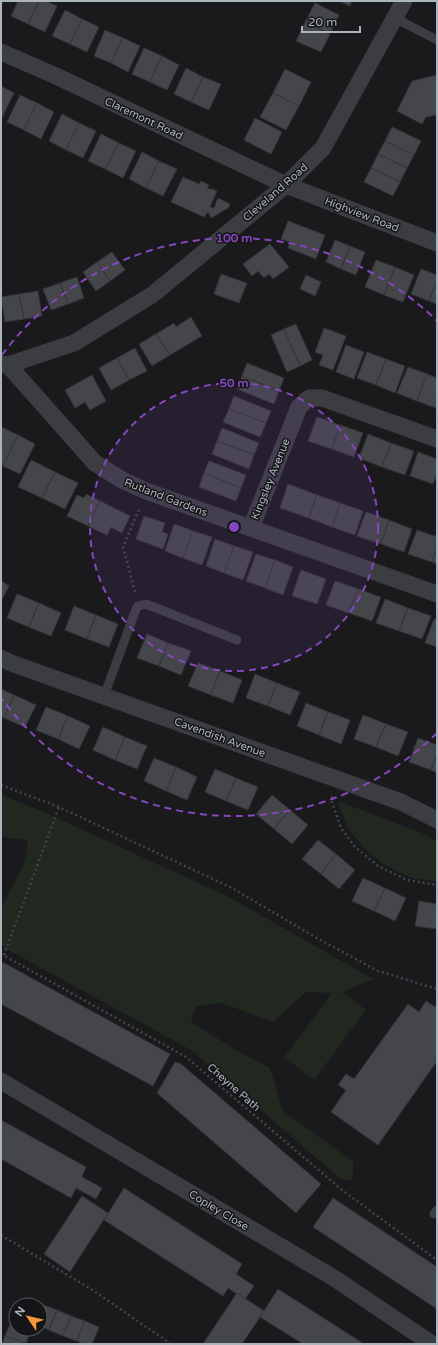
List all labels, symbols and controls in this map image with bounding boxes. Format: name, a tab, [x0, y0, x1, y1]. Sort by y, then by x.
scale bar	[302, 8, 360, 34]
text: 20 m	[308, 15, 337, 29]
street label: Claremont Road	[103, 95, 185, 142]
street label: Cleveland Road	[240, 161, 310, 224]
street label: Highview Road	[323, 194, 401, 235]
text: 100 m	[216, 231, 252, 245]
text: 50 m	[219, 376, 249, 390]
street label: Kingsley Avenue	[248, 437, 293, 522]
street label: Rutland Gardens	[122, 476, 209, 519]
centre of rings	[227, 520, 241, 534]
street label: Cavendish Avenue	[172, 715, 267, 760]
street label: Cheyne Path	[204, 1061, 263, 1114]
street label: Copley Close	[187, 1188, 251, 1233]
north arrow	[8, 1297, 48, 1337]
text: N	[12, 1304, 28, 1319]

